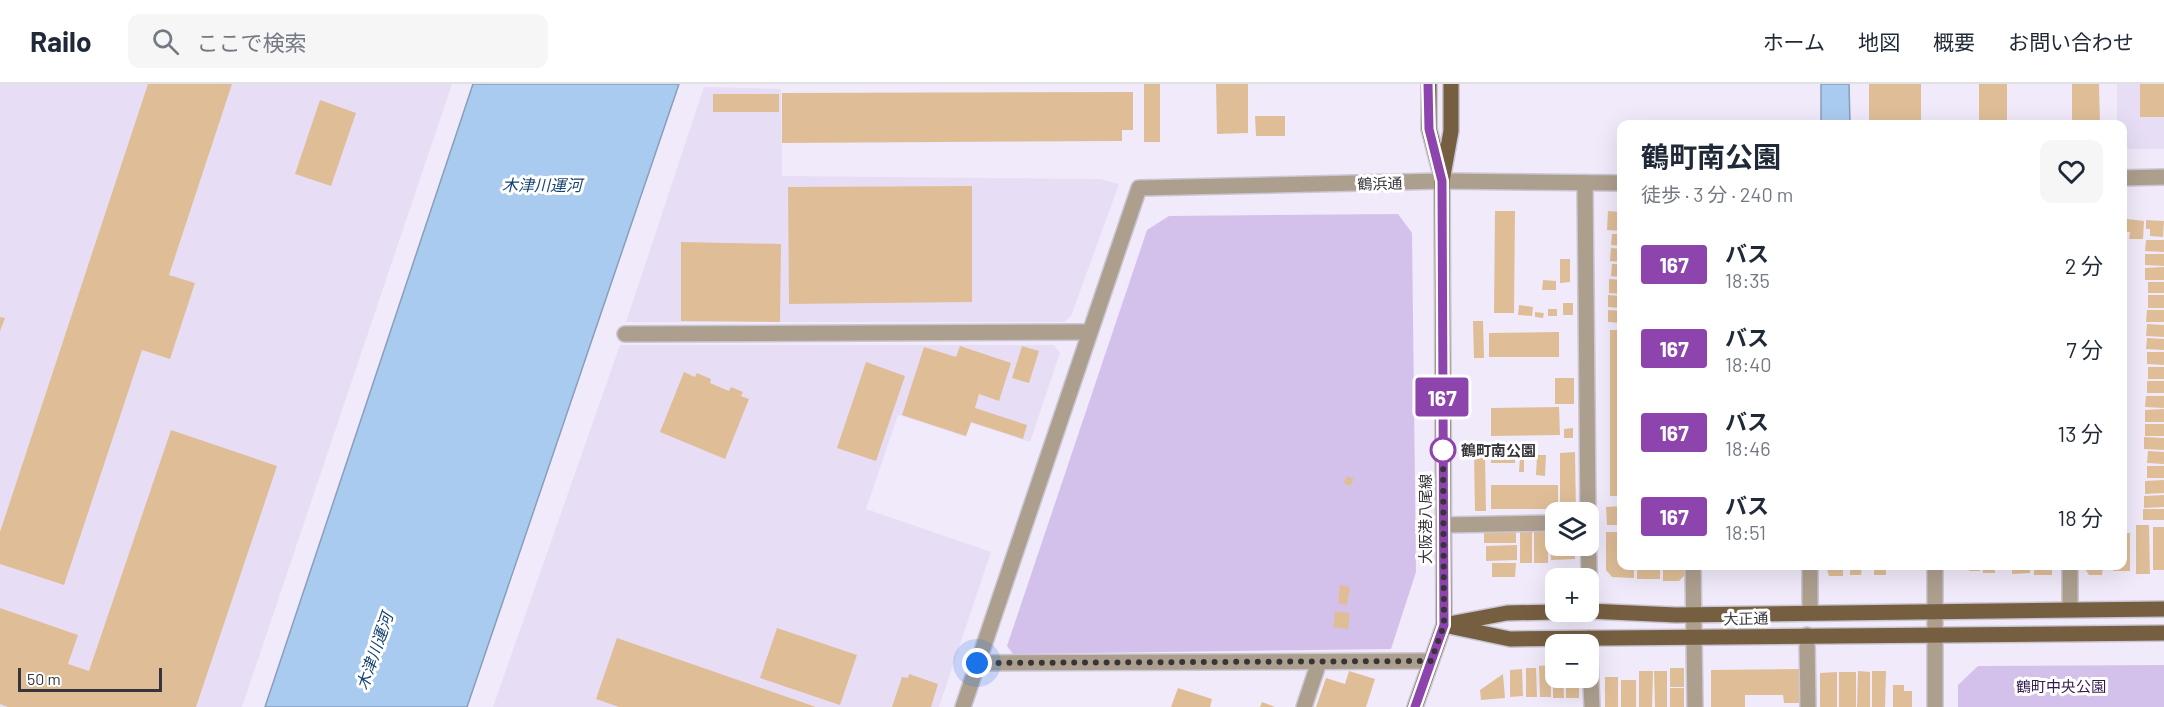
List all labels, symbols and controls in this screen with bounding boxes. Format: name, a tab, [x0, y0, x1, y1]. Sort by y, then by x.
search box	[128, 14, 548, 68]
text: Railo	[30, 24, 92, 58]
icon: search	[149, 25, 182, 58]
text: ここで検索	[197, 29, 307, 55]
text: ホーム	[1763, 29, 1825, 54]
text: 地図	[1858, 29, 1900, 54]
text: 概要	[1933, 29, 1975, 54]
text: お問い合わせ	[2008, 29, 2134, 54]
text: 鶴町南公園	[1641, 139, 1781, 173]
button: heart	[2040, 140, 2103, 203]
street label: 鶴浜通	[1357, 174, 1403, 192]
water label: 木津川運河	[502, 175, 585, 194]
text: 徒歩 · 3 分 · 240 m	[1641, 182, 1793, 206]
text: バス	[1725, 240, 1769, 266]
text: 167	[1659, 252, 1689, 277]
text: 2 分	[2065, 252, 2103, 278]
text: 18:35	[1725, 268, 1770, 292]
text: バス	[1725, 324, 1769, 350]
text: 167	[1659, 336, 1689, 361]
text: 7 分	[2066, 336, 2103, 362]
text: 18:40	[1725, 352, 1772, 376]
line badge: 167	[1408, 378, 1476, 416]
text: 167	[1427, 385, 1457, 410]
text: バス	[1725, 408, 1769, 434]
text: 167	[1659, 420, 1689, 445]
text: 13 分	[2058, 420, 2103, 446]
text: 18:46	[1725, 436, 1771, 460]
marker: 鶴町南公園	[1430, 437, 1456, 463]
place label: 鶴町南公園	[1461, 441, 1536, 459]
street label: 大阪港八尾線	[1416, 474, 1434, 564]
text: バス	[1725, 492, 1769, 518]
map controls	[1545, 502, 1599, 688]
button: layers	[1545, 502, 1599, 556]
text: 167	[1659, 504, 1689, 529]
text: 18 分	[2057, 504, 2103, 530]
text: 18:51	[1725, 520, 1766, 544]
button: +	[1545, 568, 1599, 622]
water label: 木津川運河	[352, 607, 397, 692]
street label: 大正通	[1723, 609, 1769, 627]
button: −	[1545, 634, 1599, 688]
your location	[962, 648, 992, 678]
scale bar	[18, 665, 162, 692]
text: 50 m	[27, 669, 61, 688]
park label: 鶴町中央公園	[2016, 677, 2106, 695]

